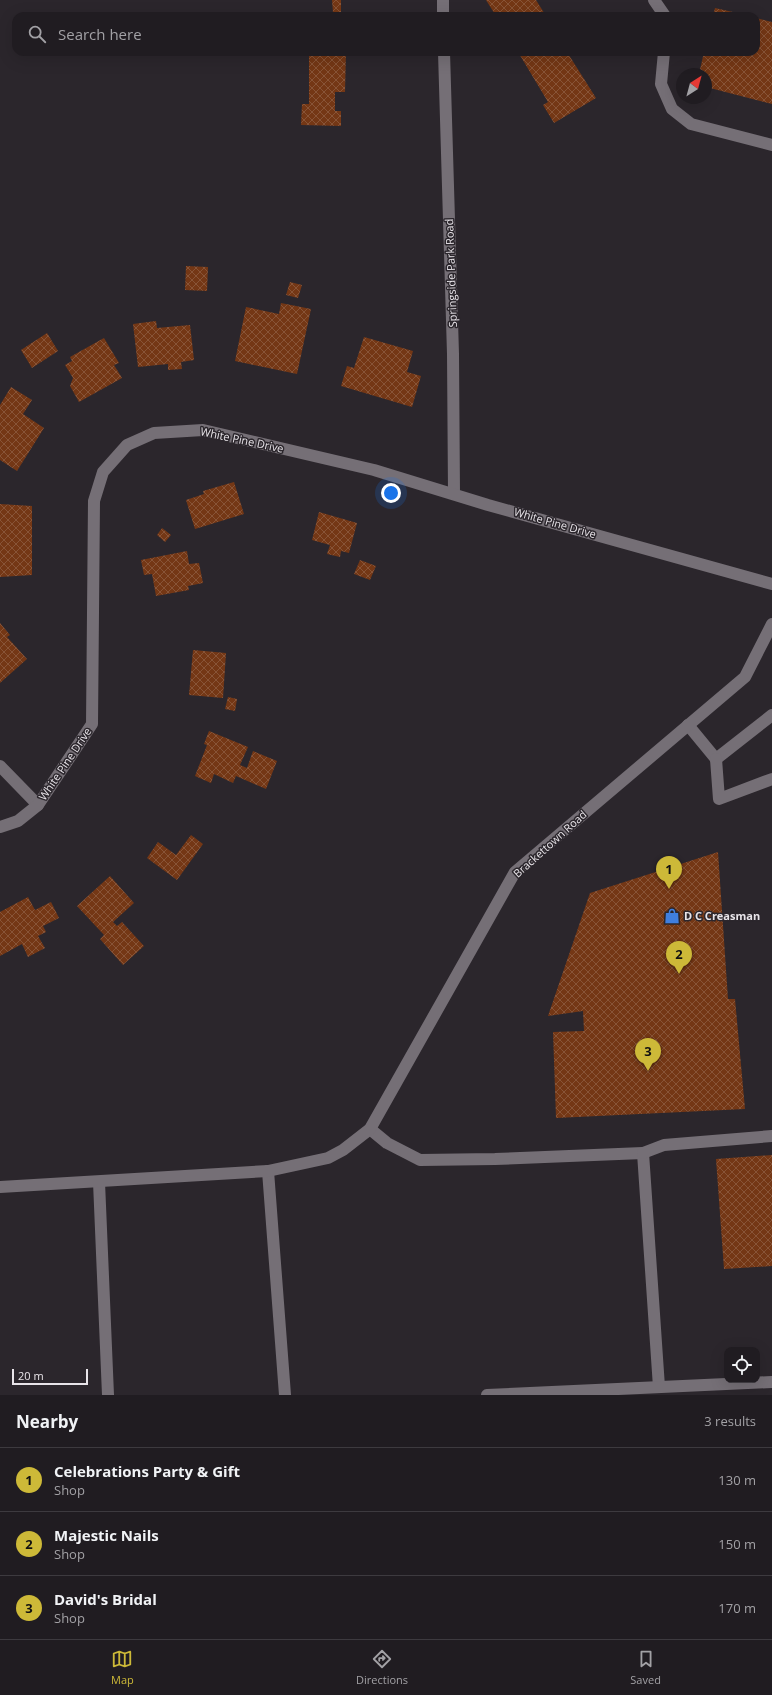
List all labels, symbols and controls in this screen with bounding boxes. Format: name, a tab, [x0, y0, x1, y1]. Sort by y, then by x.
search box	[12, 12, 760, 56]
icon: search	[26, 23, 48, 45]
text: Search here	[58, 24, 142, 44]
north arrow	[676, 68, 712, 104]
street label: Springside Park Road	[441, 218, 460, 328]
street label: White Pine Drive	[199, 423, 285, 456]
your location	[381, 483, 401, 503]
street label: White Pine Drive	[512, 504, 598, 541]
street label: White Pine Drive	[35, 724, 94, 803]
street label: Brackettown Road	[510, 807, 590, 881]
pin: 1	[656, 856, 682, 889]
shop icon: D C Creasman	[663, 907, 681, 925]
place label: D C Creasman	[684, 908, 760, 923]
pin: 2	[666, 941, 692, 974]
pin: 3	[635, 1038, 661, 1071]
map controls	[724, 1347, 760, 1383]
button: locate	[724, 1347, 760, 1383]
scale bar	[12, 1367, 88, 1386]
text: 20 m	[18, 1368, 44, 1383]
text: Nearby	[16, 1410, 78, 1433]
text: 3 results	[704, 1412, 756, 1430]
text: Celebrations Party & Gift	[54, 1461, 240, 1481]
text: 1	[25, 1471, 33, 1489]
text: 130 m	[718, 1471, 756, 1489]
text: Shop	[54, 1481, 85, 1499]
text: Majestic Nails	[54, 1525, 159, 1545]
text: 2	[25, 1535, 33, 1553]
text: 150 m	[718, 1535, 756, 1553]
text: Shop	[54, 1545, 85, 1563]
text: David's Bridal	[54, 1589, 157, 1609]
text: 3	[25, 1599, 33, 1617]
text: 170 m	[718, 1599, 756, 1617]
text: Shop	[54, 1609, 85, 1627]
tab: Map	[111, 1648, 134, 1687]
tab: Directions	[356, 1648, 408, 1687]
tab: Saved	[630, 1648, 661, 1687]

